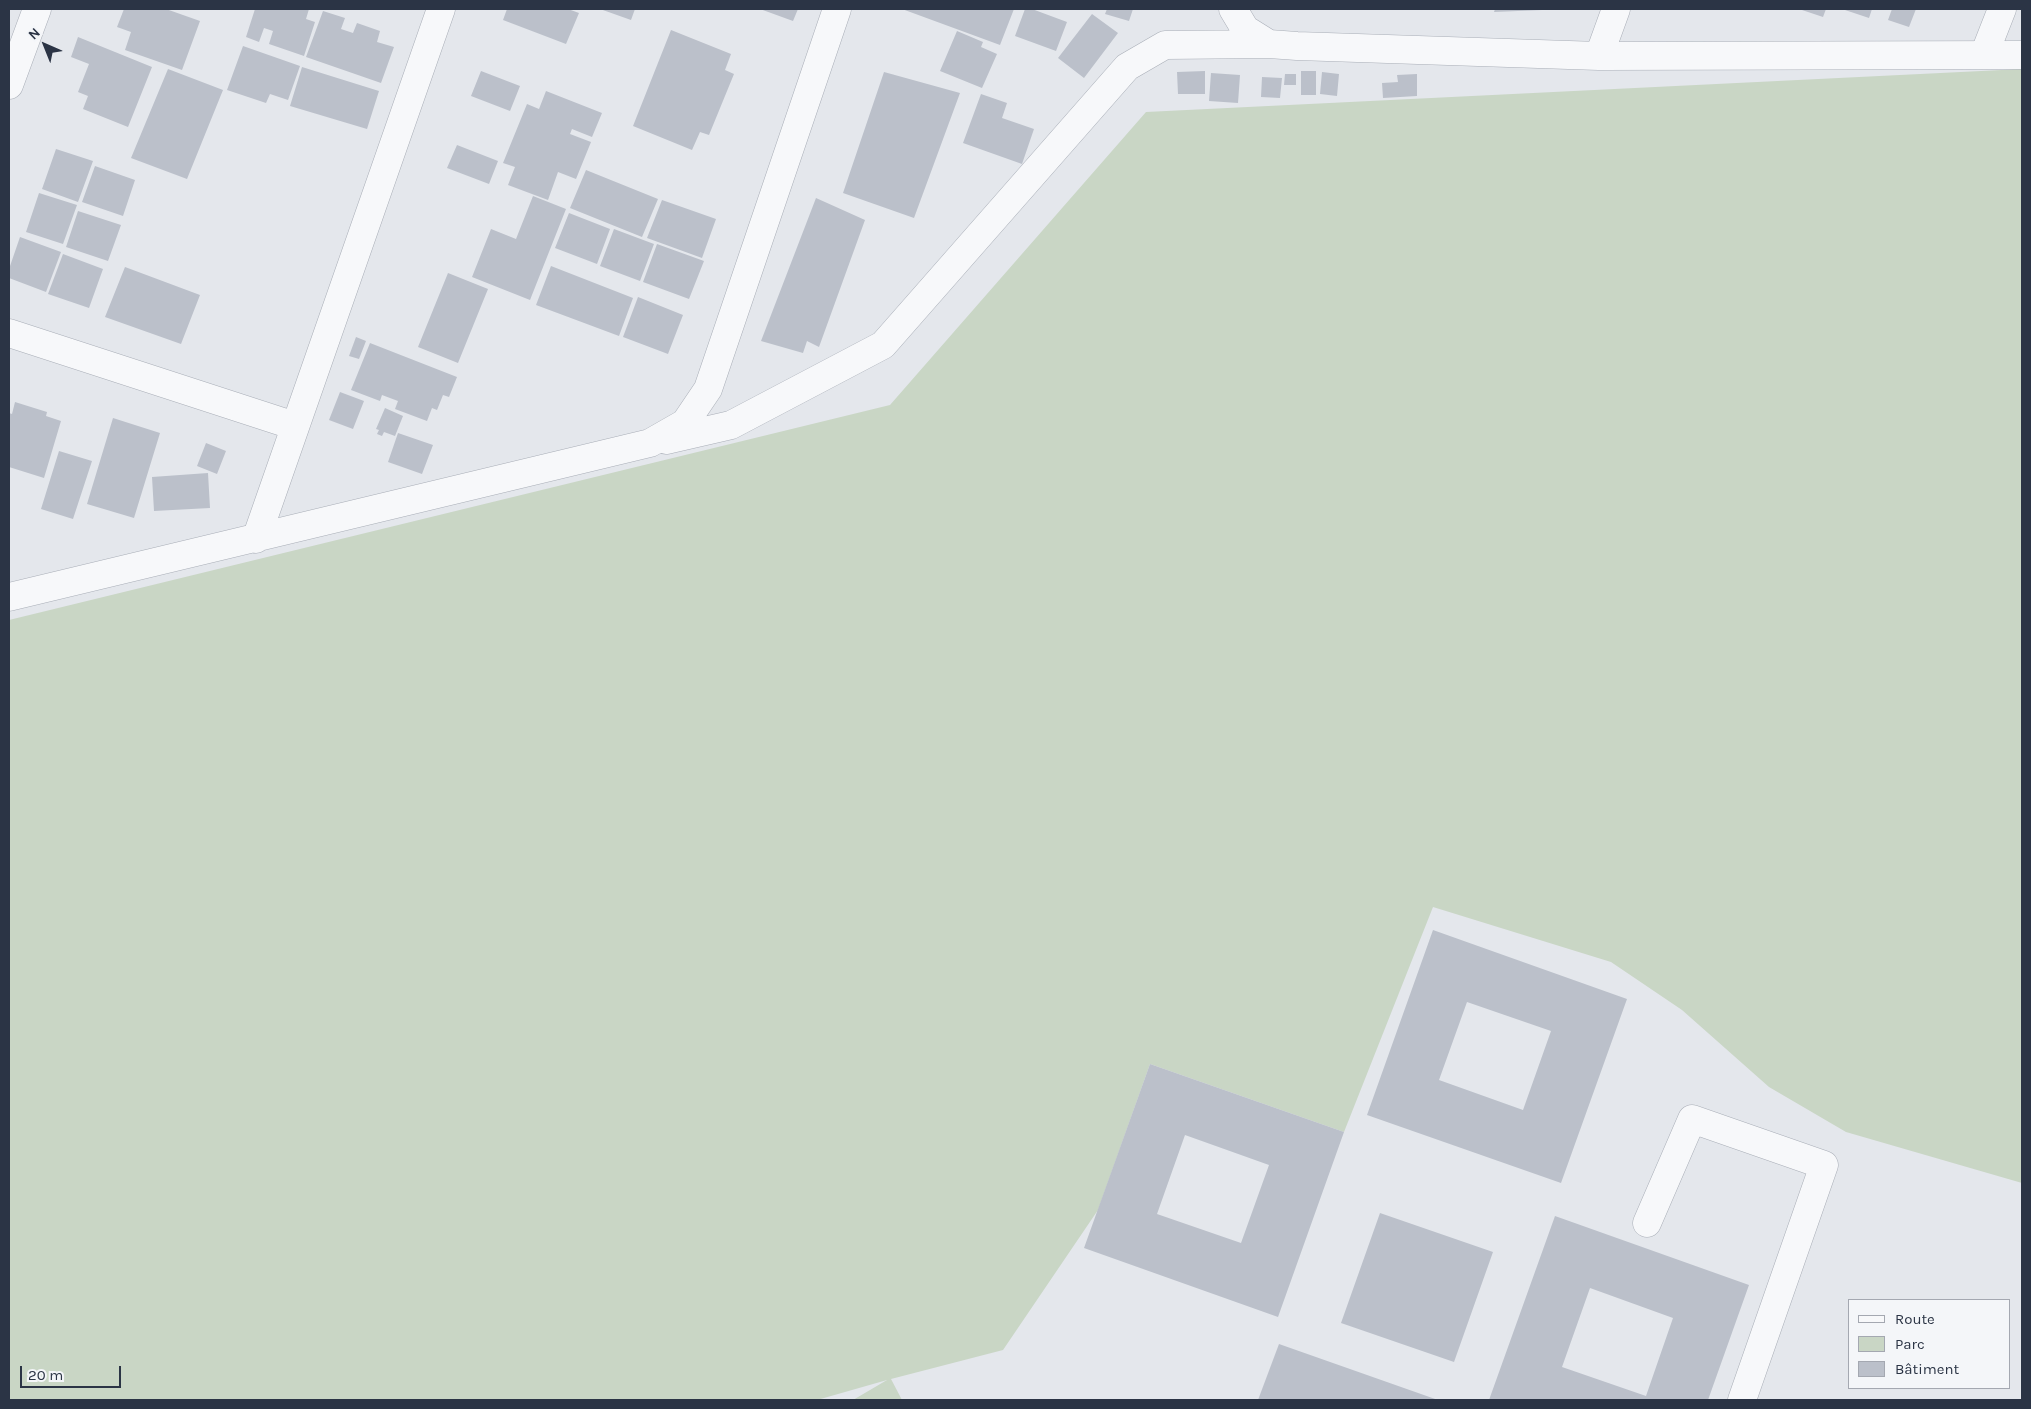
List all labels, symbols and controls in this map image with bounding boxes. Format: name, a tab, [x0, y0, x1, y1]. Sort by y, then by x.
north arrow	[20, 20, 70, 70]
text: N	[25, 24, 44, 43]
legend	[1848, 1299, 2011, 1389]
text: Route	[1895, 1310, 1935, 1328]
text: Parc	[1895, 1335, 1925, 1353]
scale bar	[22, 1356, 124, 1388]
text: Bâtiment	[1895, 1360, 1959, 1378]
text: 20 m	[28, 1366, 63, 1384]

